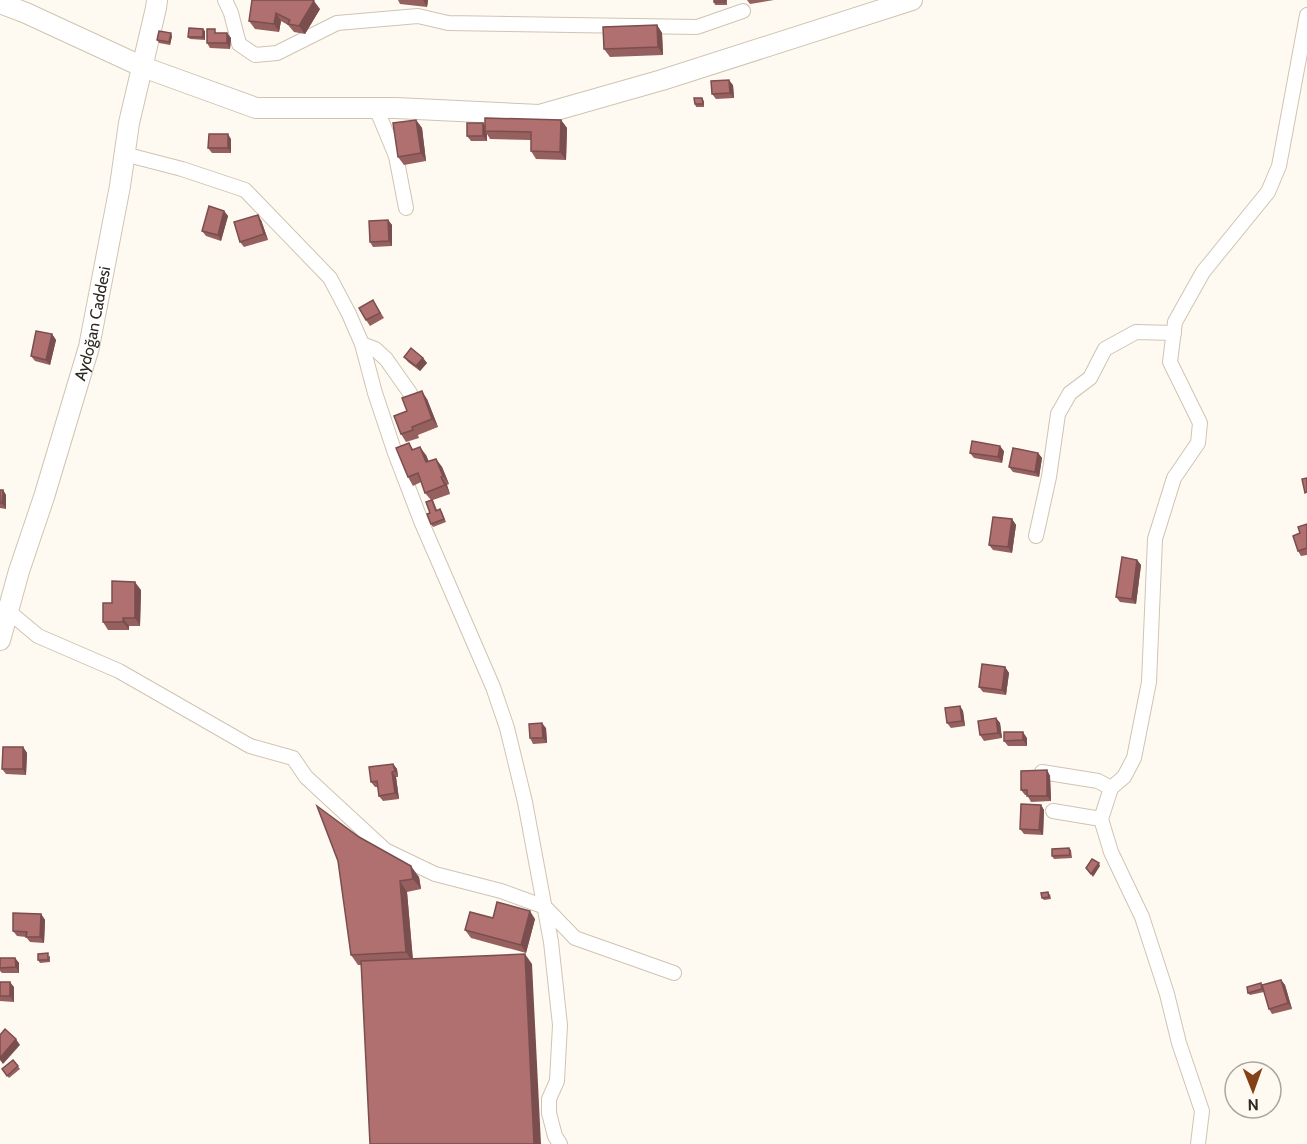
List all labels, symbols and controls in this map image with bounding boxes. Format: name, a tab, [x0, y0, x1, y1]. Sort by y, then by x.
street label: Aydoğan Caddesi	[70, 265, 114, 383]
north arrow	[1223, 1060, 1283, 1120]
text: N	[1247, 1095, 1259, 1114]

